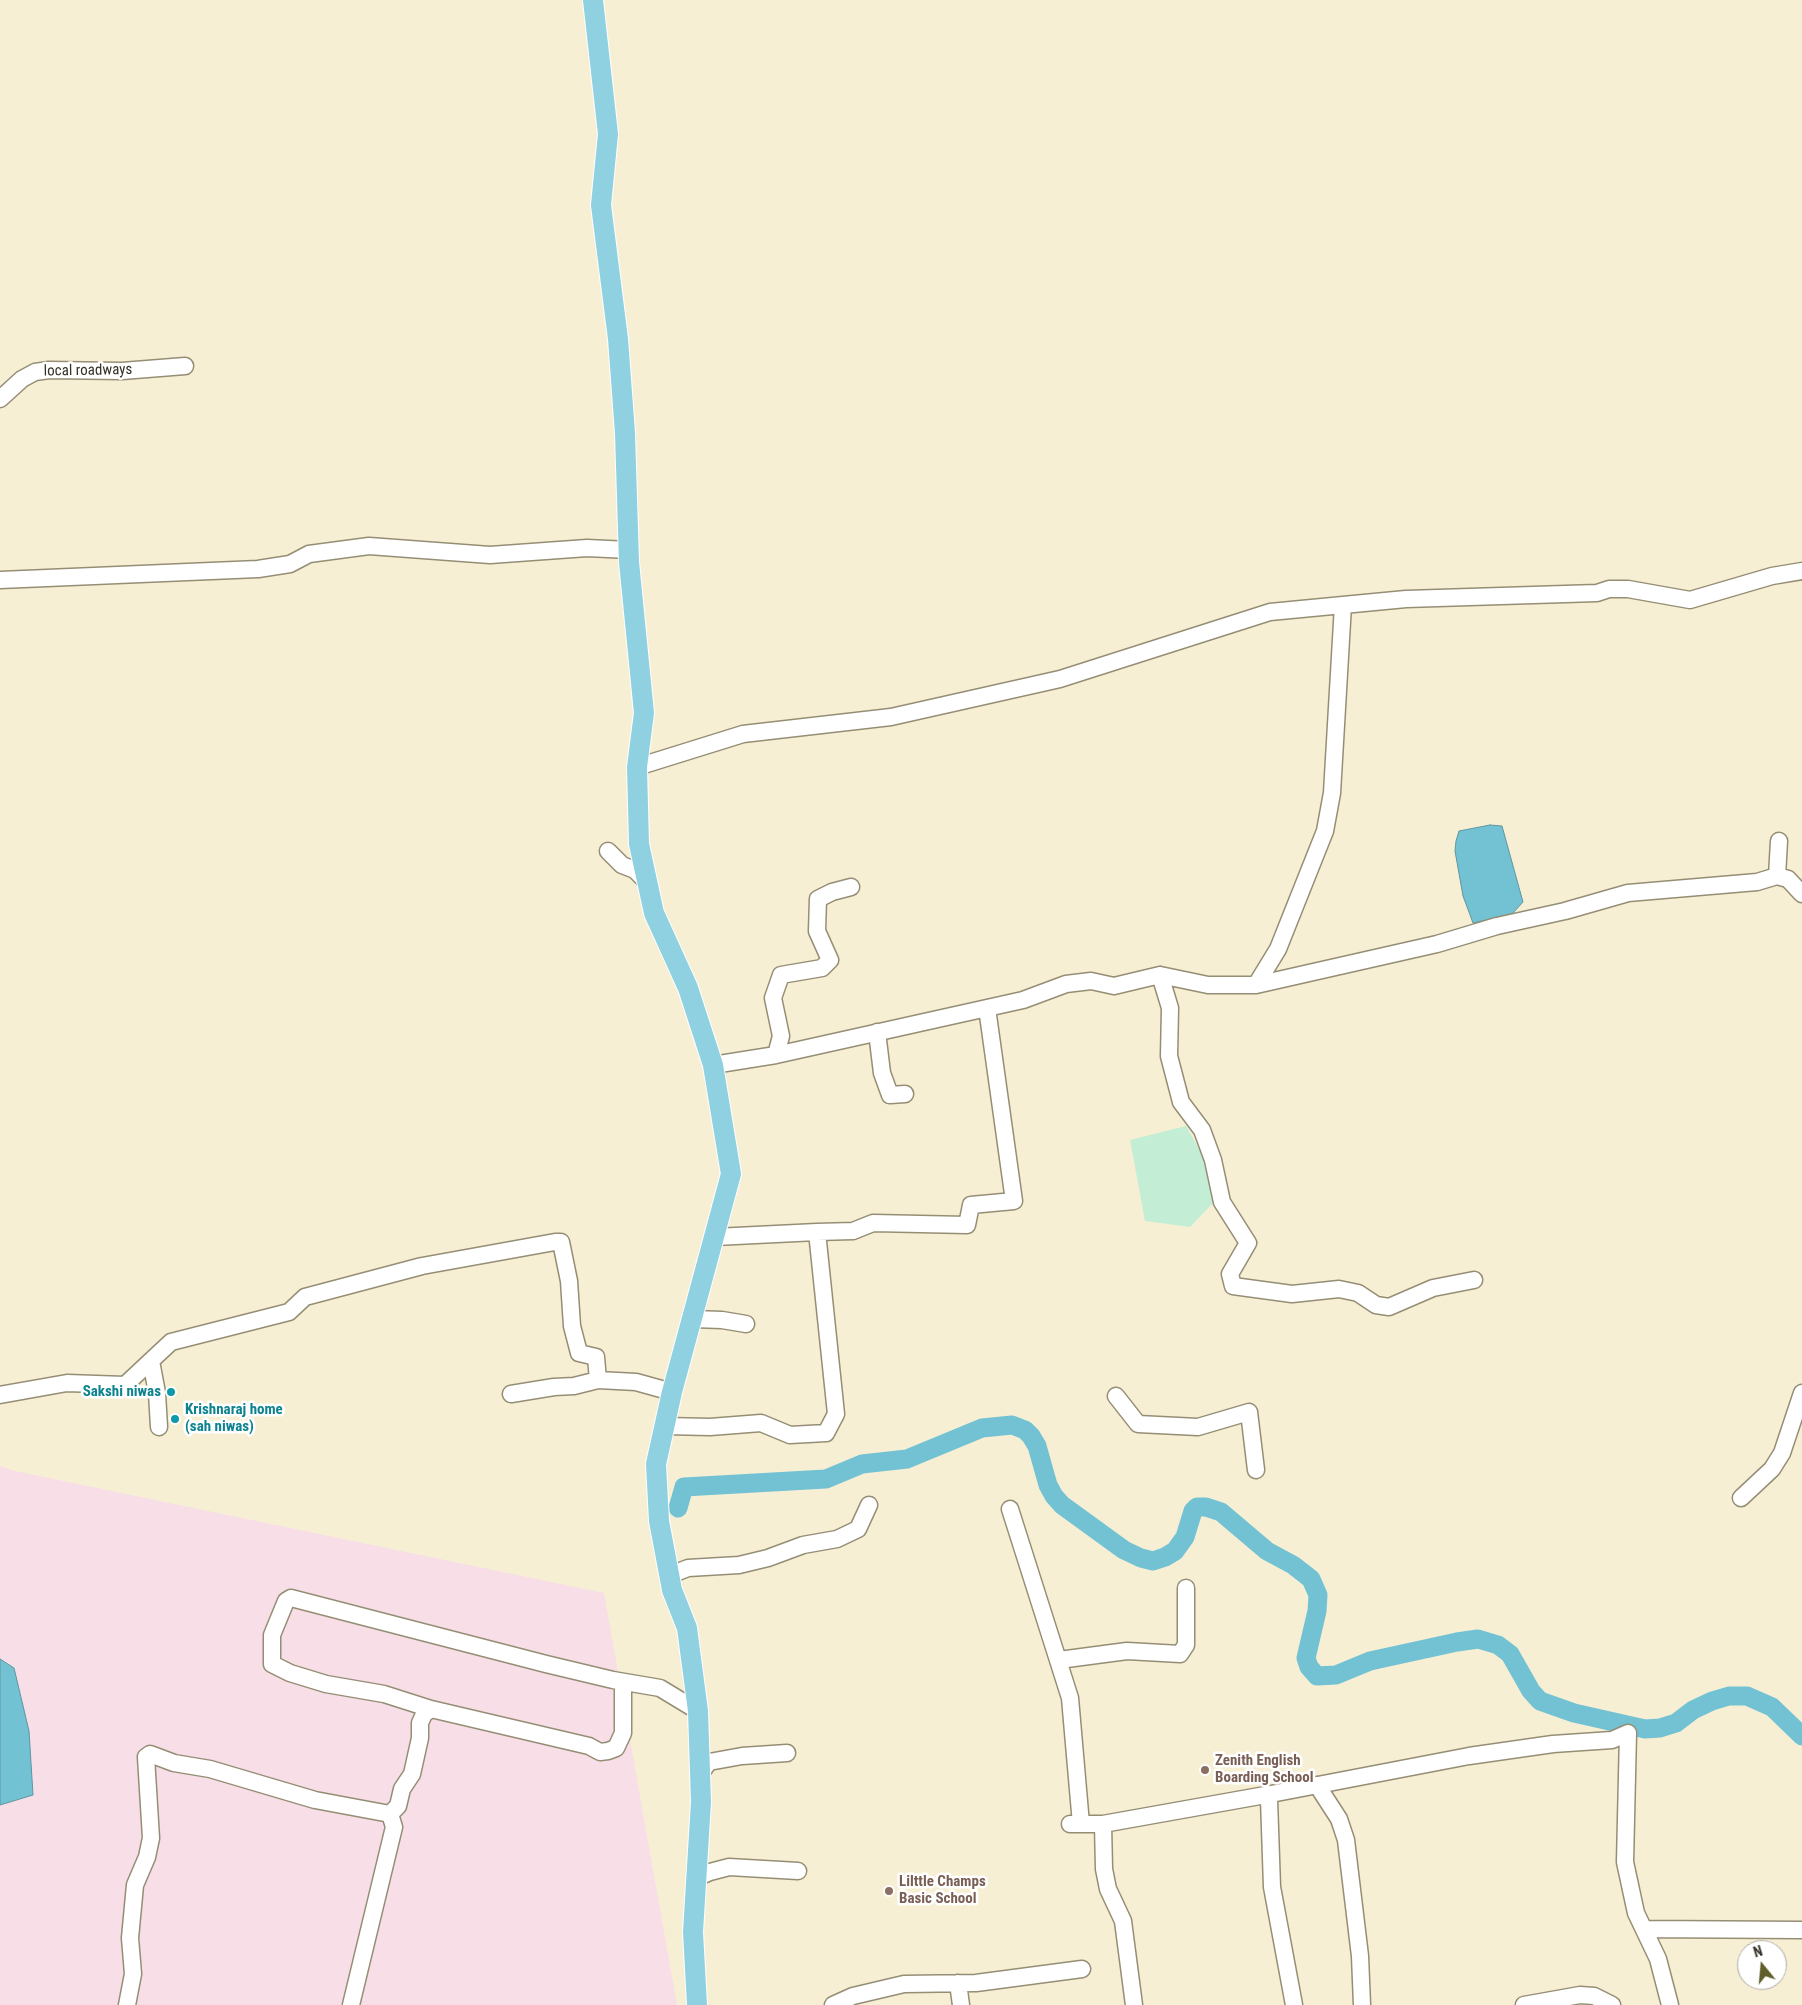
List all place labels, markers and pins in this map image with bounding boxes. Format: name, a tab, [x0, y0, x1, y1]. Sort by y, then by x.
place label: Sakshi niwas	[83, 1383, 161, 1401]
marker: Sakshi niwas	[165, 1386, 177, 1398]
place label: Krishnaraj home (sah niwas)	[185, 1401, 283, 1436]
marker: Krishnaraj home (sah niwas)	[169, 1413, 181, 1425]
place label: Zenith English Boarding School	[1215, 1752, 1313, 1787]
marker: Zenith English Boarding School	[1199, 1764, 1211, 1776]
place label: Lilttle Champs Basic School	[899, 1873, 986, 1908]
marker: Lilttle Champs Basic School	[883, 1885, 895, 1897]

